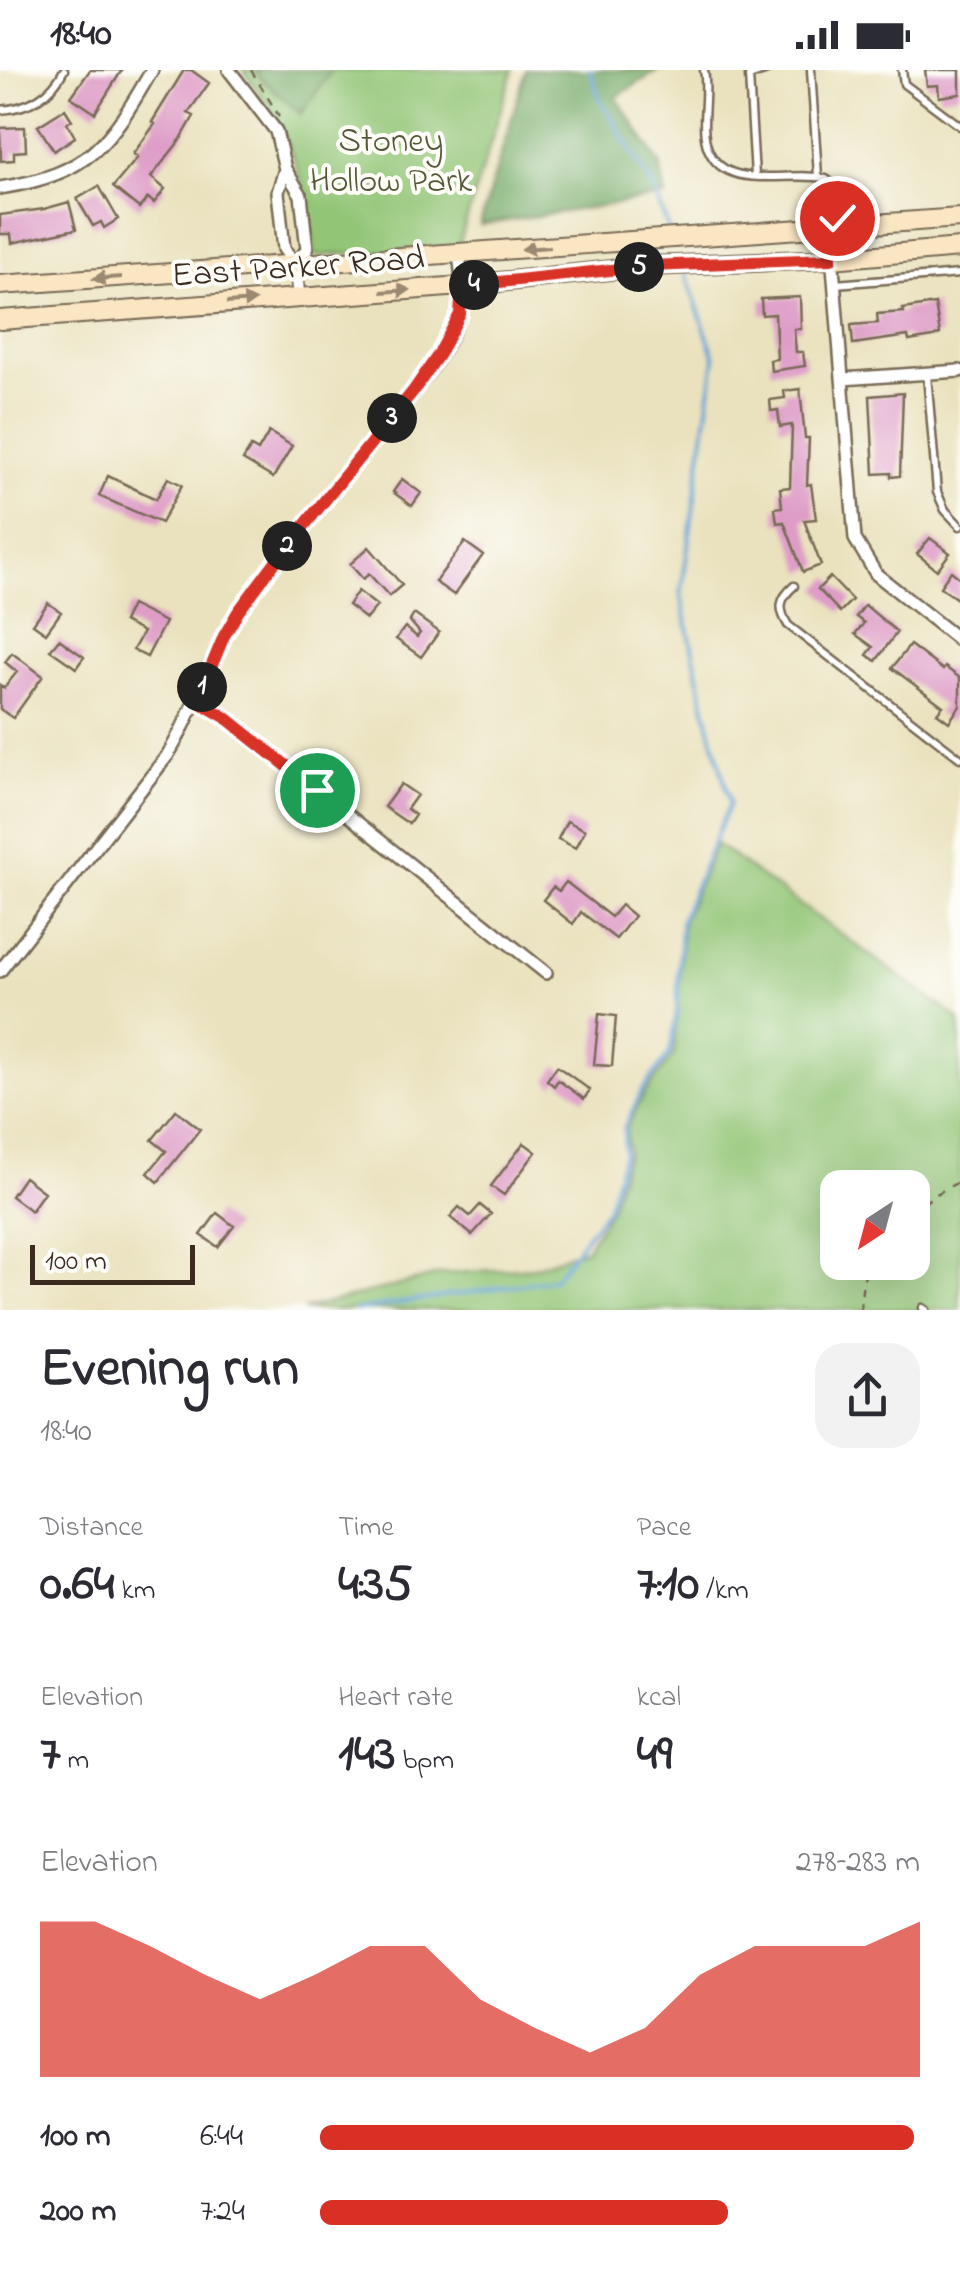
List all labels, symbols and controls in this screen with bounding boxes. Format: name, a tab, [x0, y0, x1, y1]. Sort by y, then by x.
text: 18:40	[50, 7, 112, 63]
park label: Stoney Hollow Park	[310, 117, 473, 208]
pin	[795, 176, 880, 261]
icon: check	[810, 191, 865, 246]
street label: East Parker Road	[170, 234, 426, 303]
one-way arrow	[520, 240, 552, 256]
pin: 5	[614, 242, 664, 292]
text: 5	[631, 246, 647, 287]
pin: 4	[449, 260, 499, 310]
text: 4	[468, 264, 480, 305]
one-way arrow	[91, 270, 123, 286]
one-way arrow	[381, 283, 413, 299]
one-way arrow	[225, 294, 257, 310]
pin: 3	[367, 393, 417, 443]
text: 3	[386, 397, 398, 438]
pin: 2	[262, 521, 312, 571]
text: 2	[280, 525, 294, 566]
pin: 1	[177, 662, 227, 712]
text: 1	[198, 666, 206, 707]
pin	[275, 748, 360, 833]
icon: arrive	[290, 763, 345, 818]
north arrow	[820, 1170, 930, 1280]
map controls	[820, 1170, 930, 1280]
scale bar	[30, 1240, 195, 1284]
text: 100 m	[45, 1242, 107, 1283]
text: Evening run	[40, 1331, 299, 1411]
button: share	[815, 1343, 920, 1448]
text: 18:40	[40, 1409, 92, 1456]
text: Distance	[40, 1508, 143, 1549]
text: Time	[338, 1508, 394, 1549]
text: Pace	[637, 1508, 691, 1549]
text: 0.64	[40, 1549, 114, 1622]
text: 4:35	[338, 1549, 412, 1622]
text: 7:10	[637, 1549, 699, 1622]
text: km	[114, 1571, 155, 1612]
text: /km	[699, 1571, 749, 1612]
text: Elevation	[40, 1678, 143, 1719]
text: Heart rate	[338, 1678, 453, 1719]
text: kcal	[637, 1678, 681, 1719]
text: 7	[40, 1719, 61, 1792]
text: 143	[338, 1719, 395, 1792]
text: 49	[637, 1719, 672, 1792]
text: m	[61, 1741, 89, 1782]
text: bpm	[395, 1741, 454, 1782]
text: Elevation	[40, 1840, 158, 1887]
text: 278–283 m	[796, 1840, 920, 1887]
text: 100 m	[40, 2114, 111, 2161]
text: 6:44	[200, 2114, 243, 2161]
text: 200 m	[40, 2189, 116, 2236]
text: 7:24	[200, 2189, 245, 2236]

